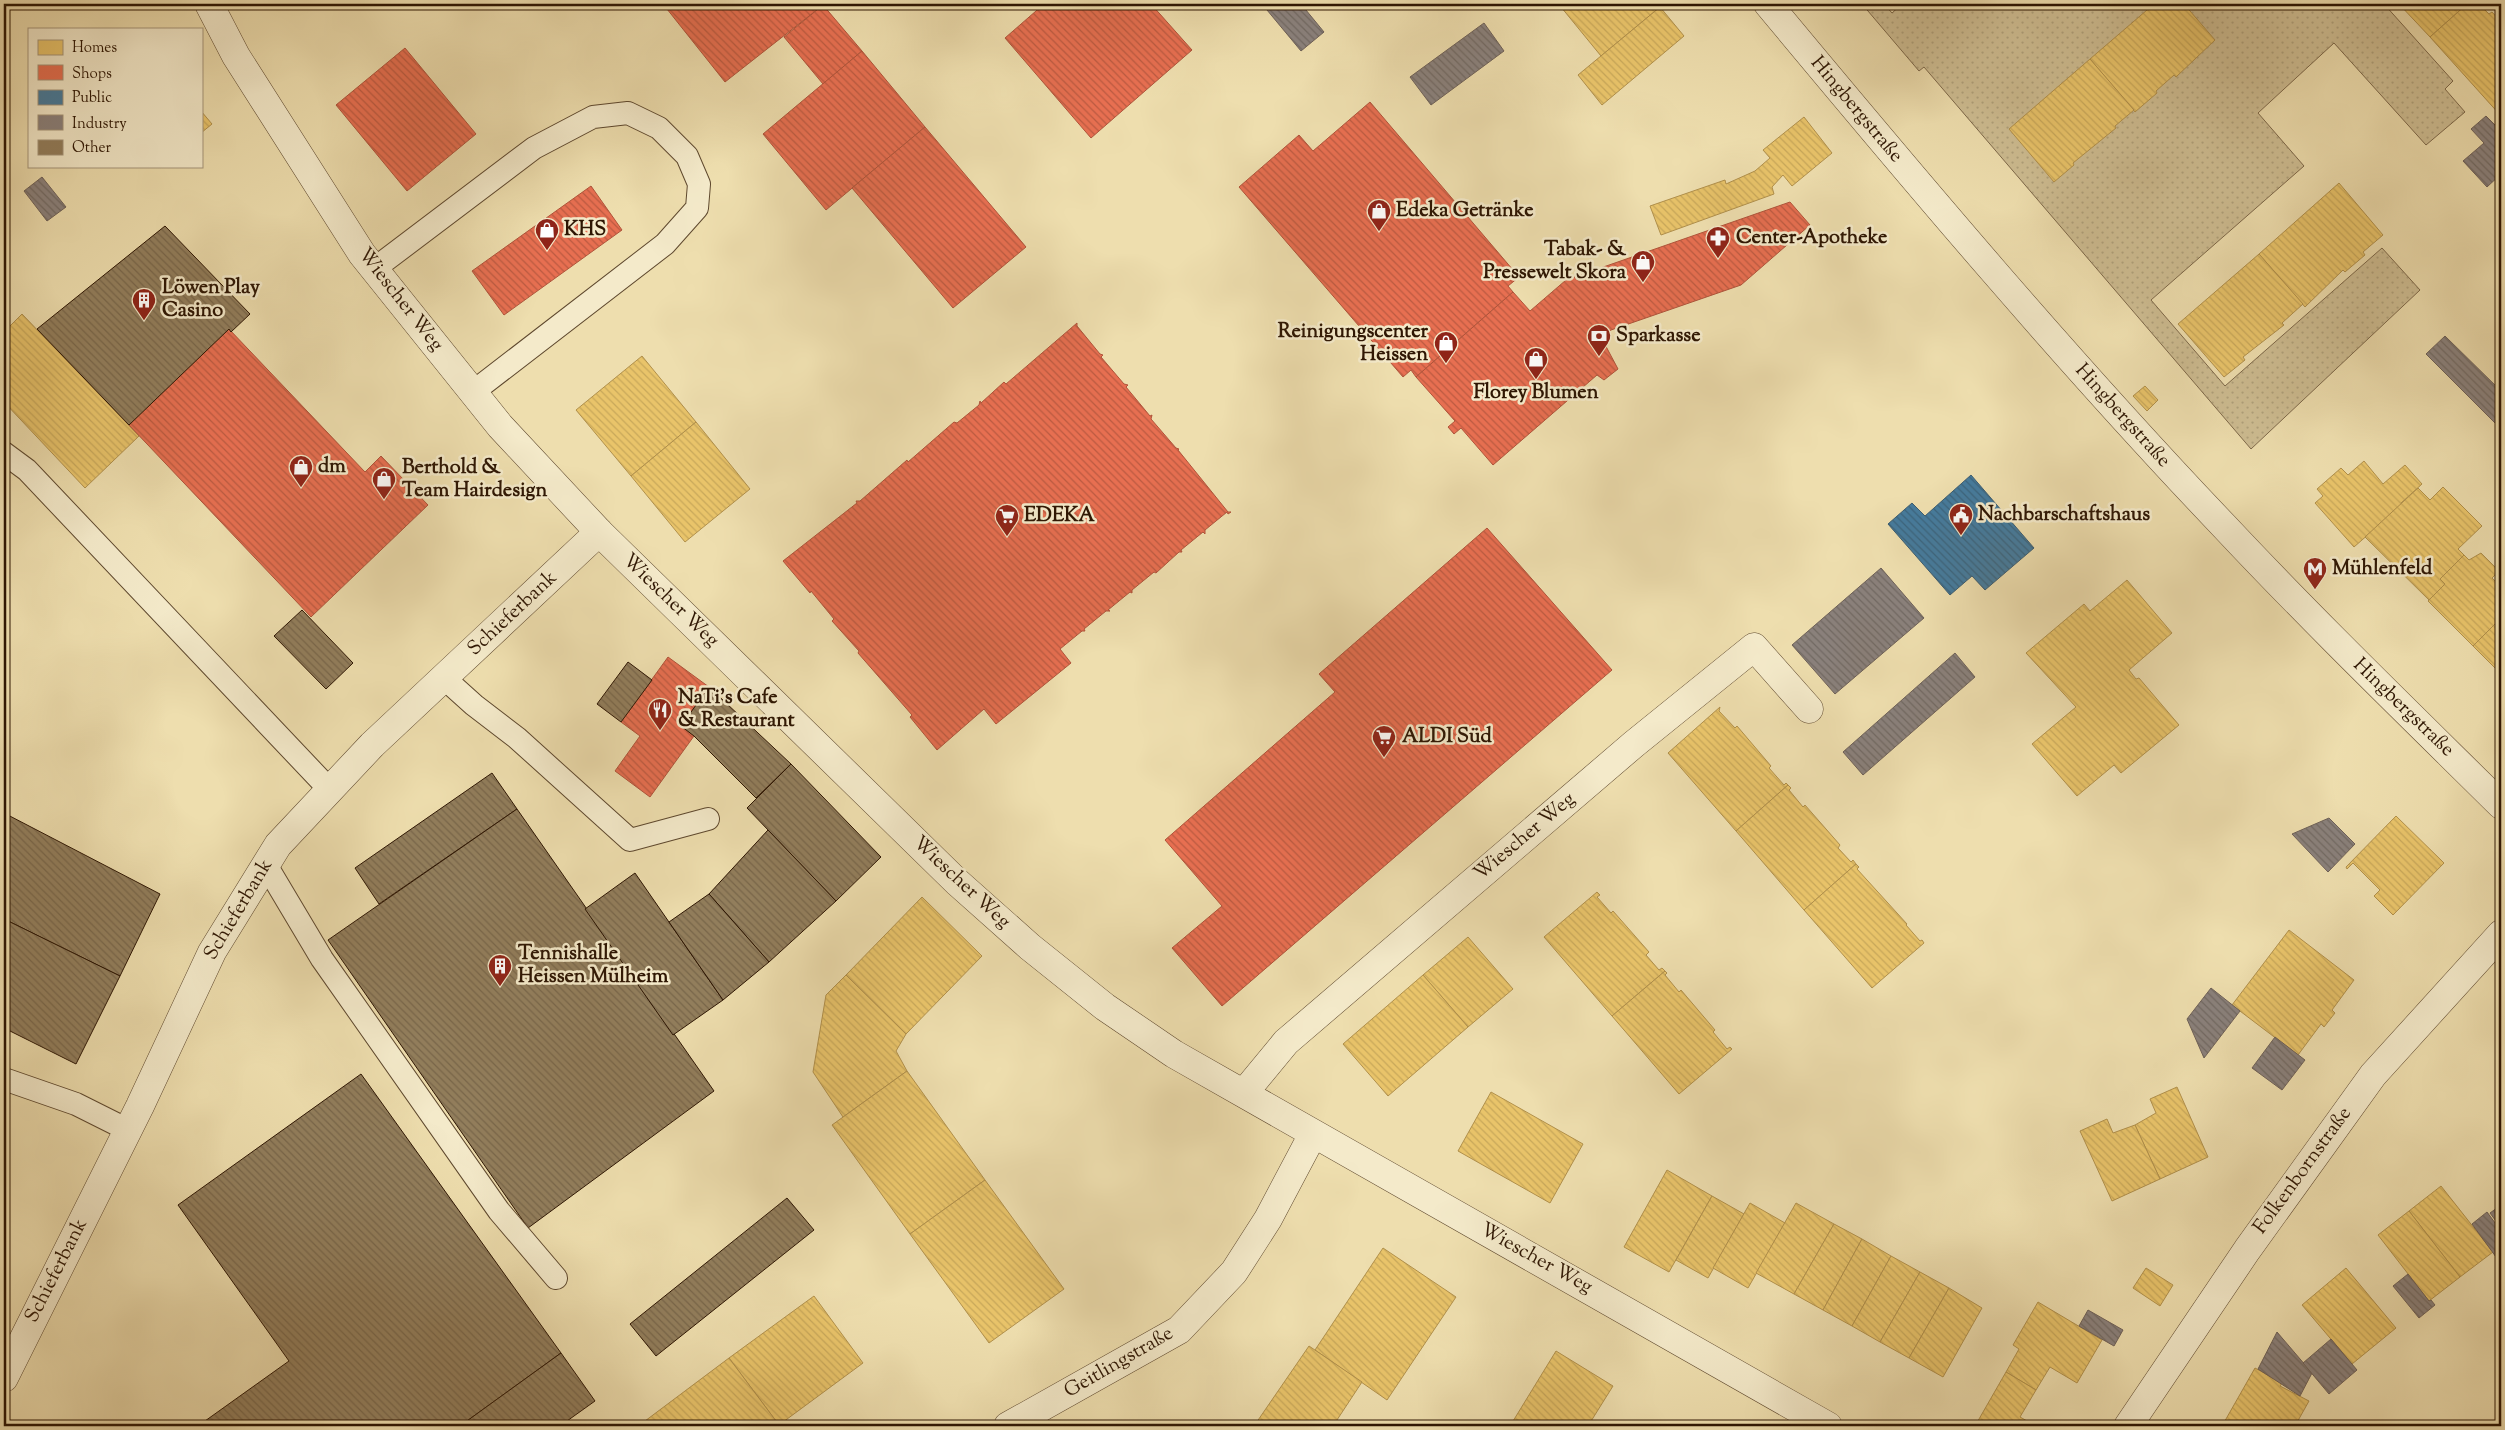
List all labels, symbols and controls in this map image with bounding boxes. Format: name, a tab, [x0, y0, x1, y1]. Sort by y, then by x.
legend	[28, 28, 202, 168]
text: Homes	[72, 38, 117, 59]
street label: Hingbergstraße	[1803, 50, 1909, 170]
text: Shops	[72, 64, 112, 85]
text: Public	[72, 88, 112, 109]
text: Industry	[72, 114, 127, 135]
text: Other	[72, 138, 112, 159]
place label: Edeka Getränke	[1396, 197, 1534, 226]
shop icon: Edeka Getränke	[1366, 198, 1392, 232]
place label: KHS	[564, 216, 606, 245]
shop icon: KHS	[534, 217, 560, 251]
place label: Center-Apotheke	[1736, 224, 1887, 253]
pharmacy icon: Center-Apotheke	[1705, 225, 1731, 259]
place label: Tabak- & Pressewelt Skora	[1483, 236, 1627, 288]
street label: Wiescher Weg	[350, 242, 450, 358]
shop icon: Tabak- & Pressewelt Skora	[1630, 249, 1656, 283]
place label: Löwen Play Casino	[162, 274, 260, 326]
building icon: Löwen Play Casino	[131, 287, 157, 321]
place label: Reinigungscenter Heissen	[1278, 318, 1428, 370]
place label: Sparkasse	[1616, 322, 1701, 351]
bank icon: Sparkasse	[1586, 323, 1612, 357]
shop icon: Reinigungscenter Heissen	[1433, 330, 1459, 364]
shop icon: Florey Blumen	[1523, 346, 1549, 380]
street label: Hingbergstraße	[2067, 357, 2177, 475]
place label: Florey Blumen	[1473, 379, 1599, 408]
place label: dm	[318, 453, 346, 482]
shop icon: dm	[288, 454, 314, 488]
place label: Berthold & Team Hairdesign	[402, 454, 547, 506]
shop icon: Berthold & Team Hairdesign	[371, 466, 397, 500]
place label: Nachbarschaftshaus	[1978, 501, 2150, 530]
place label: EDEKA	[1024, 502, 1095, 531]
public building icon: Nachbarschaftshaus	[1948, 502, 1974, 536]
supermarket icon: EDEKA	[994, 503, 1020, 537]
street label: Wiescher Weg	[615, 547, 725, 655]
place label: Mühlenfeld	[2332, 555, 2433, 584]
metro station icon: Mühlenfeld	[2302, 556, 2328, 590]
street label: Schieferbank	[462, 565, 564, 663]
street label: Hingbergstraße	[2346, 652, 2460, 764]
place label: NaTi's Cafe & Restaurant	[678, 684, 795, 736]
restaurant icon: NaTi's Cafe & Restaurant	[647, 697, 673, 731]
place label: ALDI Süd	[1402, 723, 1492, 752]
supermarket icon: ALDI Süd	[1371, 724, 1397, 758]
street label: Wiescher Weg	[1468, 786, 1582, 888]
street label: Wiescher Weg	[906, 830, 1017, 936]
street label: Schieferbank	[197, 854, 281, 966]
place label: Tennishalle Heissen Mülheim	[518, 940, 669, 992]
building icon: Tennishalle Heissen Mülheim	[487, 953, 513, 987]
street label: Folkenbornstraße	[2247, 1101, 2359, 1241]
street label: Schieferbank	[18, 1214, 96, 1328]
street label: Wiescher Weg	[1474, 1216, 1598, 1302]
street label: Geitlingstraße	[1059, 1320, 1179, 1406]

